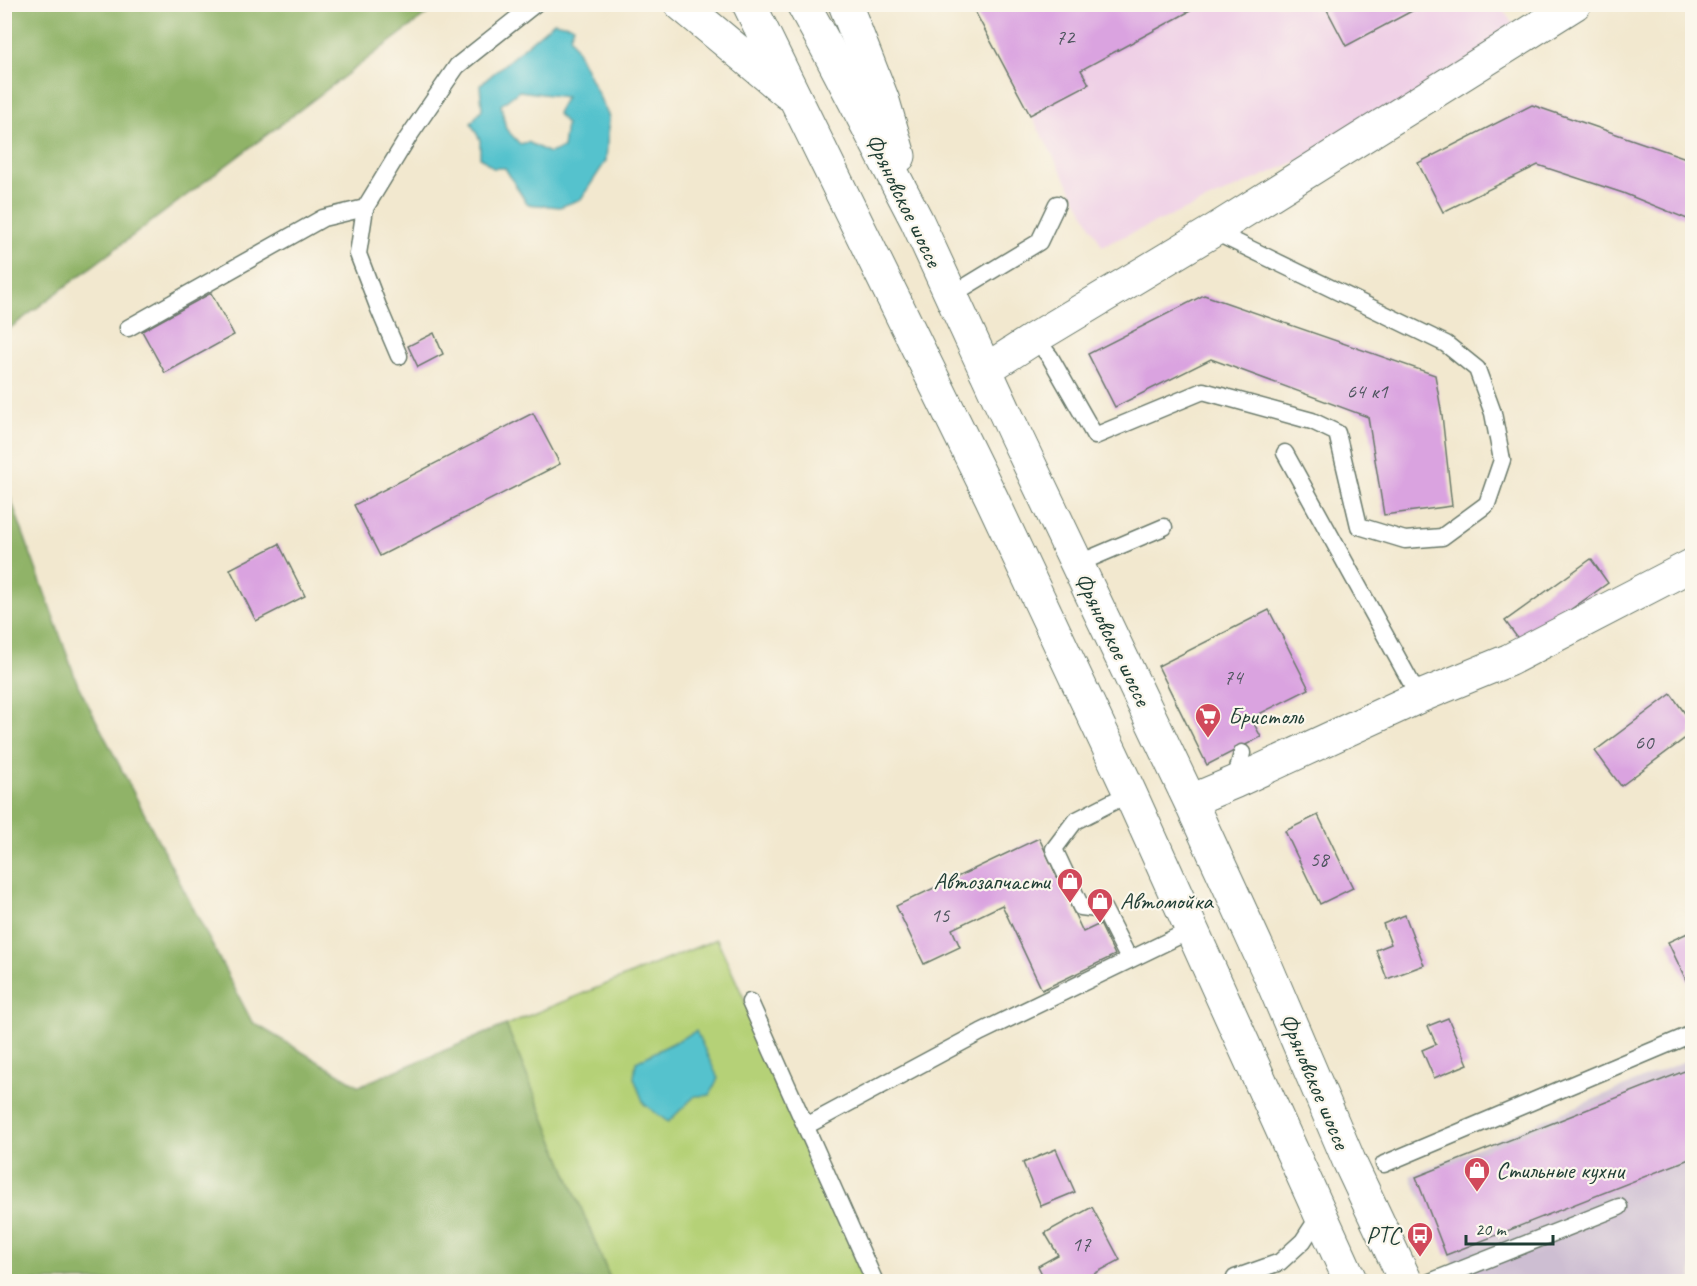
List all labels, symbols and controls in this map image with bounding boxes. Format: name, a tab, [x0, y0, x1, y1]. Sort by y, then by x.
house number: 72	[1056, 24, 1076, 50]
street label: Фряновское шоссе	[859, 128, 950, 273]
house number: 64 к1	[1346, 378, 1389, 404]
street label: Фряновское шоссе	[1068, 567, 1159, 712]
house number: 74	[1224, 664, 1245, 690]
supermarket icon: Бристоль	[1193, 701, 1223, 739]
place label: Бристоль	[1228, 701, 1304, 731]
house number: 60	[1635, 729, 1655, 755]
house number: 58	[1310, 846, 1331, 872]
place label: Автозапчасти	[933, 866, 1052, 896]
shop icon: Автозапчасти	[1055, 866, 1085, 904]
shop icon: Автомойка	[1085, 886, 1115, 924]
place label: Автомойка	[1120, 886, 1214, 916]
house number: 15	[931, 902, 951, 928]
street label: Фряновское шоссе	[1273, 1009, 1358, 1155]
shop icon: Стильные кухни	[1462, 1155, 1492, 1193]
place label: Стильные кухни	[1496, 1155, 1626, 1185]
scale bar	[1466, 1208, 1553, 1246]
text: 20 m	[1475, 1218, 1508, 1240]
place label: РТС	[1366, 1220, 1402, 1250]
bus stop icon: РТС	[1405, 1220, 1435, 1258]
house number: 17	[1072, 1231, 1092, 1257]

